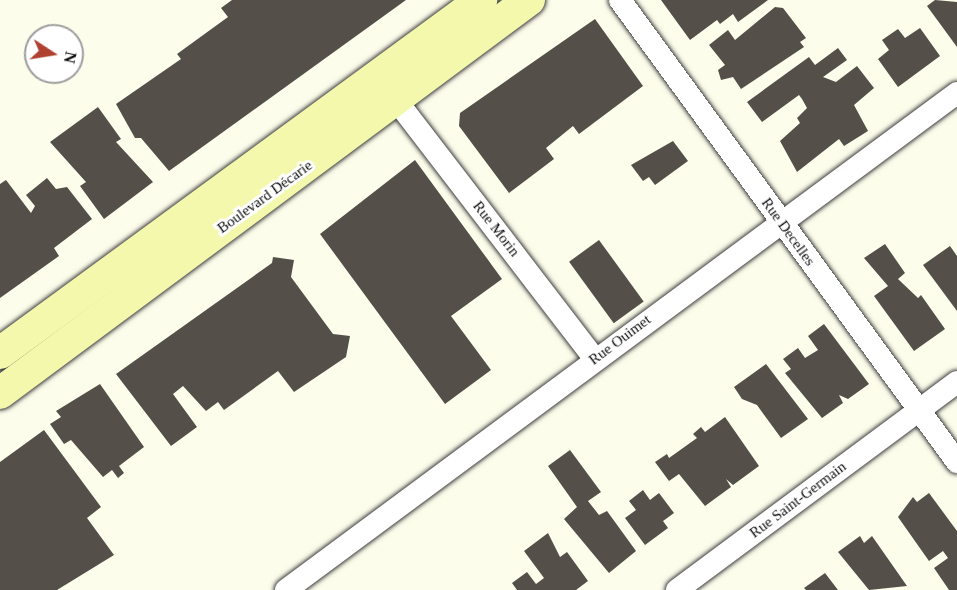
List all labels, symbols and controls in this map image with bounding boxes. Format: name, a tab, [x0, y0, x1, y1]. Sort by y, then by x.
north arrow	[24, 24, 84, 84]
text: N	[61, 50, 80, 65]
street label: Boulevard Décarie	[214, 157, 316, 237]
street label: Rue Decelles	[757, 195, 819, 269]
street label: Rue Morin	[469, 198, 523, 260]
street label: Rue Ouimet	[585, 311, 655, 369]
street label: Rue Saint-Germain	[746, 458, 850, 542]

